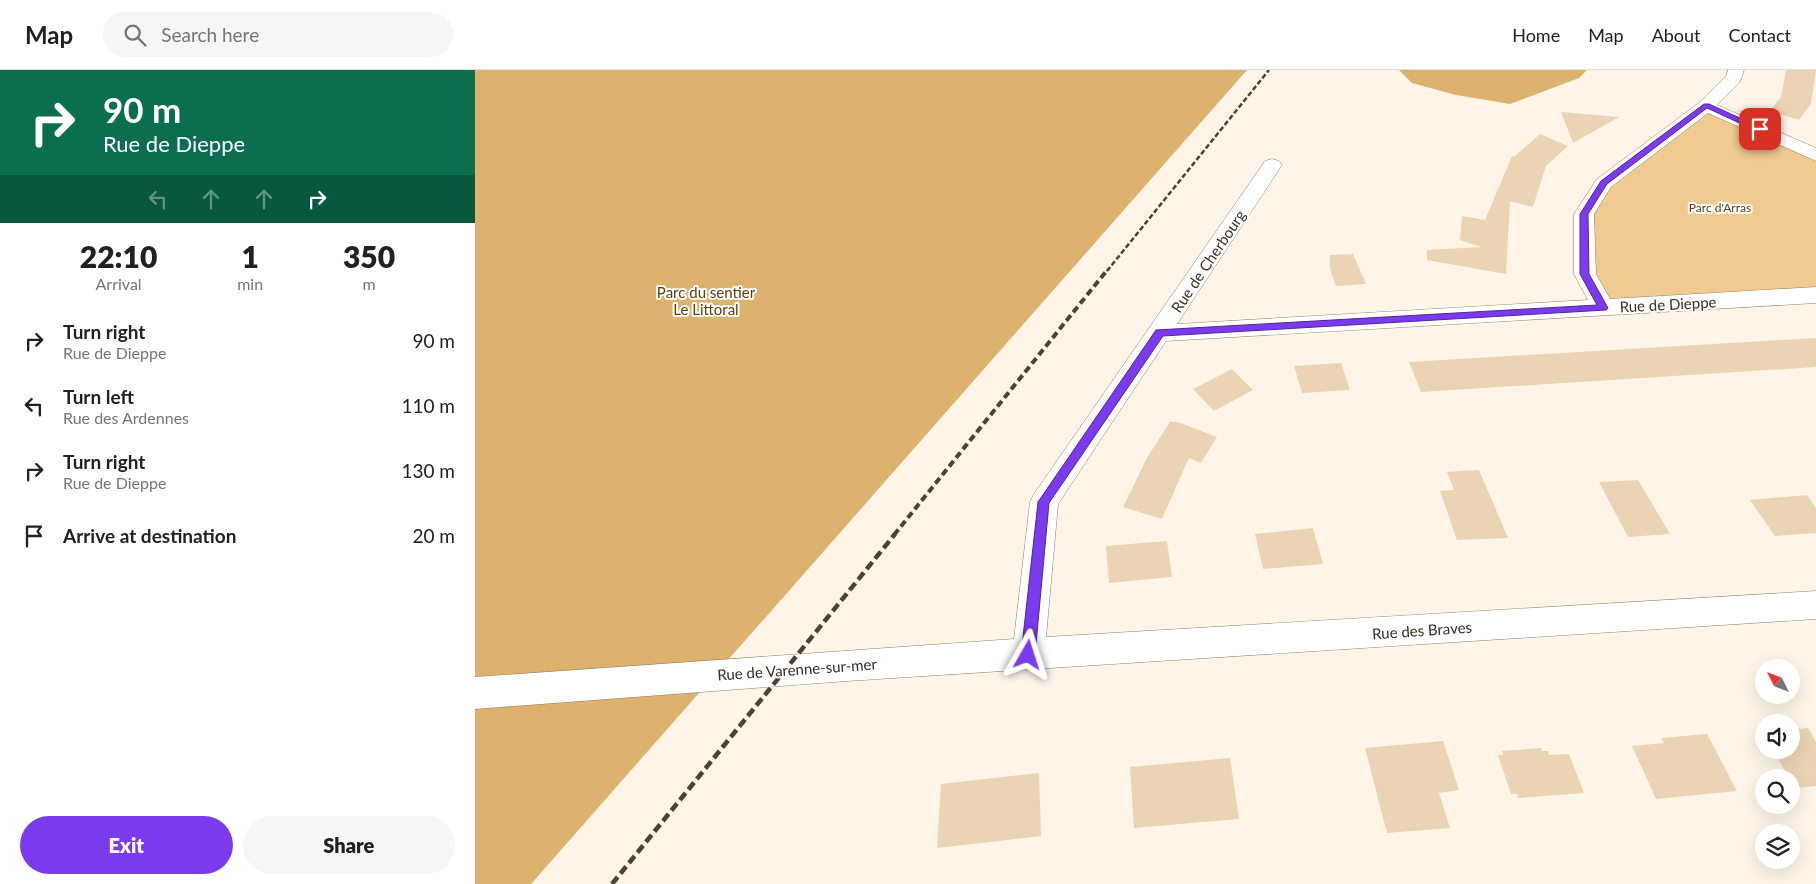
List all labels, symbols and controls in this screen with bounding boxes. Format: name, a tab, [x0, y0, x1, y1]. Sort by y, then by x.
search box	[103, 12, 453, 57]
text: Map	[25, 20, 73, 49]
icon: search	[121, 21, 149, 49]
text: Search here	[161, 23, 259, 46]
text: Home	[1512, 24, 1560, 46]
text: Map	[1588, 24, 1624, 46]
text: About	[1652, 24, 1701, 46]
text: Contact	[1729, 24, 1791, 46]
text: 90 m	[103, 88, 181, 130]
icon: right	[20, 90, 85, 155]
pin	[1739, 108, 1781, 150]
icon: arrive	[1746, 115, 1774, 143]
text: Rue de Dieppe	[103, 130, 245, 157]
icon: left	[144, 185, 172, 213]
icon: ahead	[197, 185, 225, 213]
icon: ahead	[250, 185, 278, 213]
icon: right	[303, 185, 331, 213]
park label: Parc d'Arras	[1689, 200, 1751, 215]
street label: Rue de Cherbourg	[1167, 206, 1249, 316]
text: 22:10	[80, 238, 157, 274]
text: 1	[241, 238, 259, 274]
text: 350	[343, 238, 395, 274]
text: Arrival	[96, 274, 142, 293]
text: min	[237, 274, 263, 293]
text: m	[362, 274, 376, 293]
park label: Parc du sentier Le Littoral	[657, 283, 756, 318]
street label: Rue de Dieppe	[1619, 292, 1717, 316]
text: Turn right	[63, 320, 145, 343]
icon: right	[20, 327, 48, 355]
text: 90 m	[412, 329, 455, 352]
text: Rue de Dieppe	[63, 343, 166, 362]
text: Turn left	[63, 385, 134, 408]
icon: left	[20, 392, 48, 420]
text: 110 m	[401, 394, 455, 417]
text: Rue des Ardennes	[63, 408, 189, 427]
text: Turn right	[63, 450, 145, 473]
icon: right	[20, 457, 48, 485]
text: 130 m	[401, 459, 455, 482]
text: Rue de Dieppe	[63, 473, 166, 492]
icon: arrive	[20, 522, 48, 550]
text: Arrive at destination	[63, 524, 236, 547]
text: 20 m	[412, 524, 455, 547]
street label: Rue des Braves	[1372, 618, 1472, 642]
position arrow	[1001, 628, 1053, 680]
street label: Rue de Varenne-sur-mer	[717, 654, 878, 684]
north arrow	[1755, 659, 1800, 704]
map controls	[1755, 659, 1800, 869]
button: sound	[1755, 714, 1800, 759]
button: search	[1755, 769, 1800, 814]
button: Exit	[20, 816, 233, 874]
button: Share	[243, 816, 455, 874]
button: layers	[1755, 824, 1800, 869]

